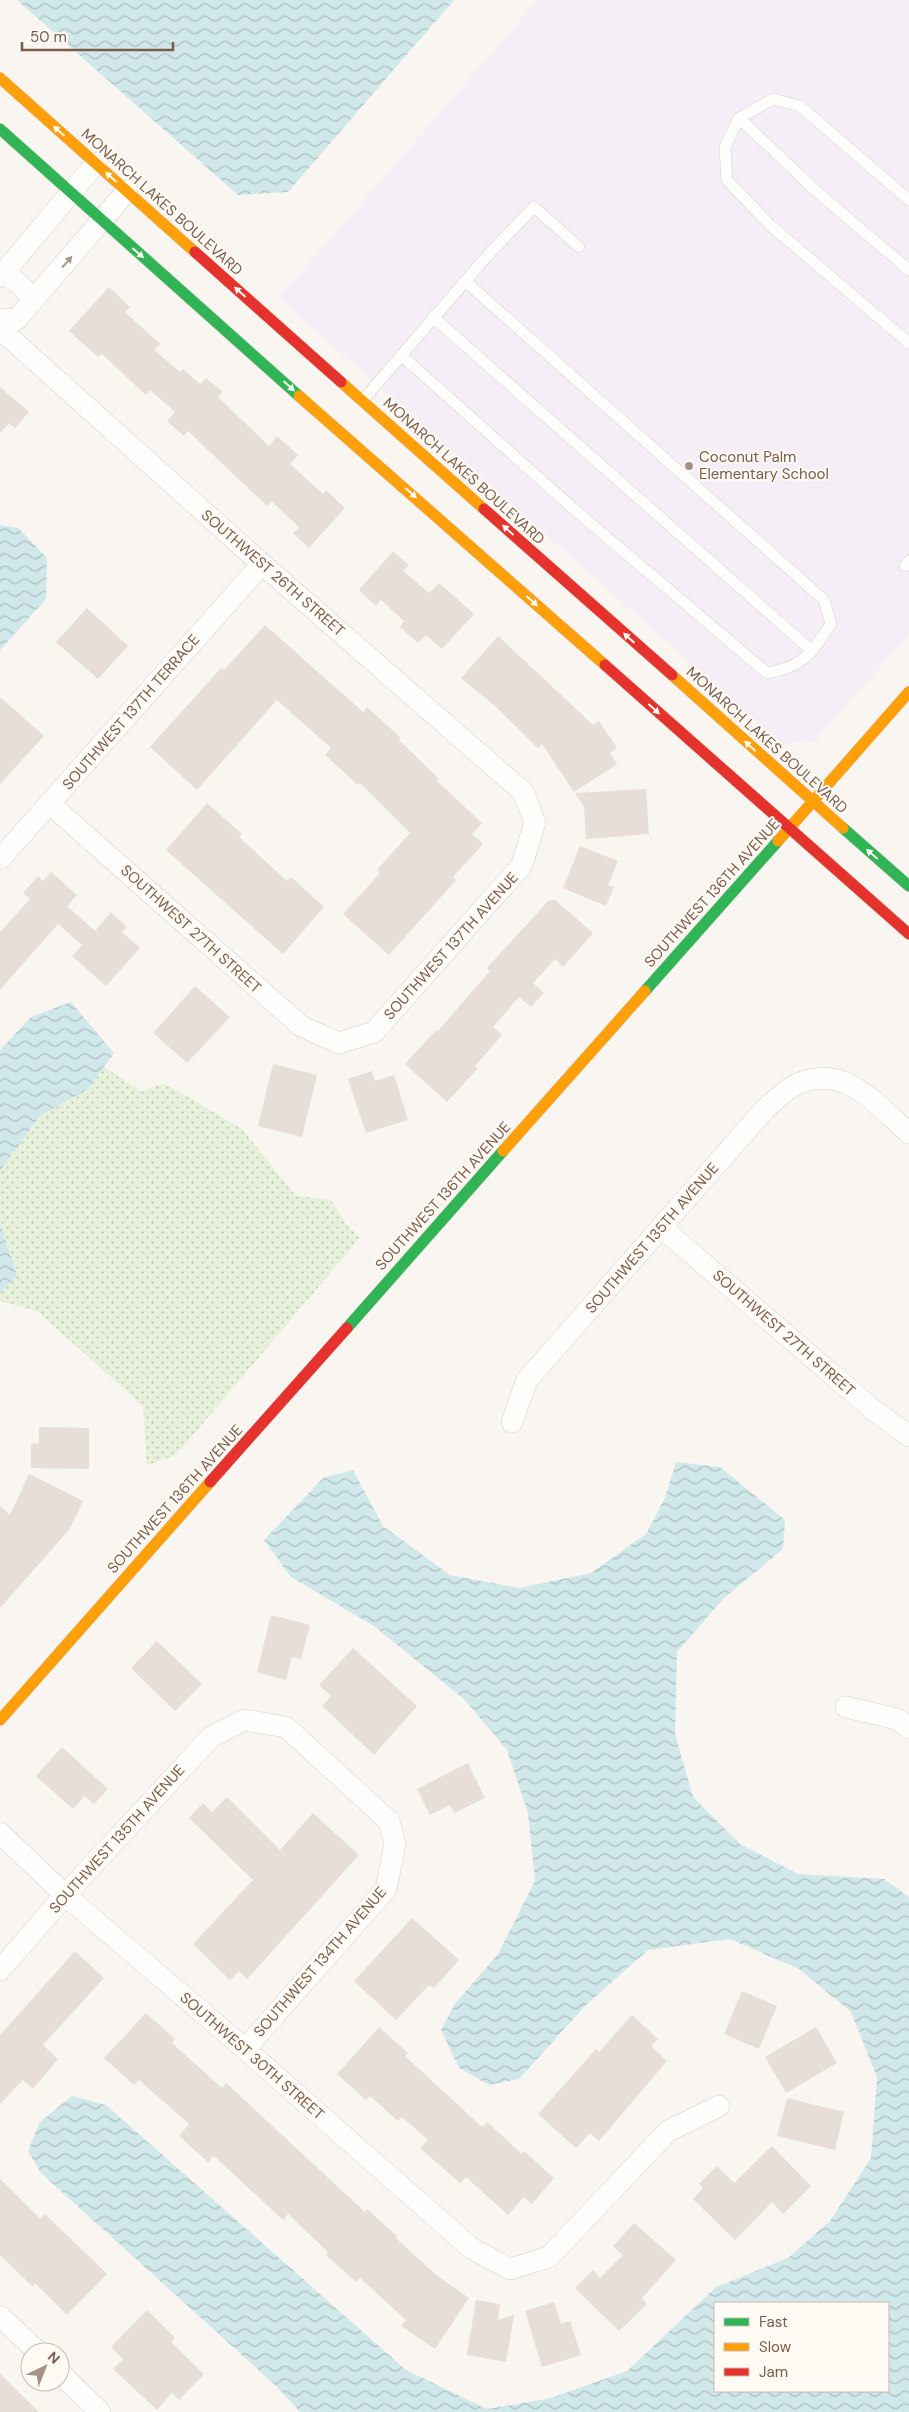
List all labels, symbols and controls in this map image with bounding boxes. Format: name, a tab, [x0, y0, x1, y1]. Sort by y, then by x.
scale bar	[22, 20, 174, 52]
text: 50 m	[30, 27, 67, 47]
street label: MONARCH LAKES BOULEVARD	[77, 124, 247, 280]
one-way arrow	[54, 125, 66, 137]
one-way arrow	[106, 171, 118, 183]
one-way arrow	[132, 247, 144, 259]
one-way arrow	[61, 256, 72, 269]
one-way arrow	[234, 286, 246, 298]
one-way arrow	[283, 380, 296, 391]
street label: MONARCH LAKES BOULEVARD	[379, 393, 549, 549]
place label: Coconut Palm Elementary School	[699, 447, 829, 484]
marker: Coconut Palm Elementary School	[683, 460, 695, 472]
one-way arrow	[404, 488, 417, 499]
street label: SOUTHWEST 26TH STREET	[197, 505, 349, 641]
one-way arrow	[502, 524, 514, 536]
one-way arrow	[526, 595, 538, 607]
street label: SOUTHWEST 137TH TERRACE	[58, 630, 204, 794]
one-way arrow	[624, 632, 636, 644]
street label: MONARCH LAKES BOULEVARD	[682, 662, 852, 818]
one-way arrow	[648, 703, 660, 715]
one-way arrow	[745, 740, 757, 752]
street label: SOUTHWEST 136TH AVENUE	[640, 814, 784, 972]
one-way arrow	[866, 848, 879, 859]
street label: SOUTHWEST 27TH STREET	[116, 860, 266, 998]
street label: SOUTHWEST 137TH AVENUE	[379, 868, 523, 1024]
street label: SOUTHWEST 136TH AVENUE	[371, 1117, 515, 1275]
street label: SOUTHWEST 135TH AVENUE	[581, 1158, 723, 1318]
street label: SOUTHWEST 27TH STREET	[708, 1266, 860, 1400]
street label: SOUTHWEST 136TH AVENUE	[103, 1420, 247, 1578]
street label: SOUTHWEST 135TH AVENUE	[45, 1760, 189, 1918]
street label: SOUTHWEST 134TH AVENUE	[249, 1883, 391, 2041]
street label: SOUTHWEST 30TH STREET	[176, 1988, 328, 2124]
legend	[714, 2302, 889, 2392]
text: Fast	[759, 2312, 788, 2332]
text: Slow	[759, 2337, 792, 2357]
north arrow	[20, 2342, 70, 2392]
text: N	[44, 2347, 64, 2368]
text: Jam	[759, 2362, 788, 2382]

